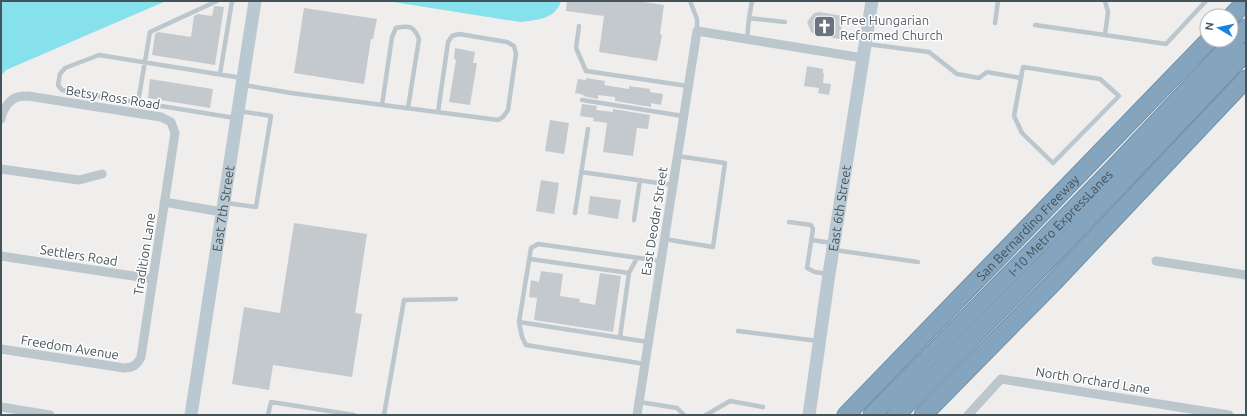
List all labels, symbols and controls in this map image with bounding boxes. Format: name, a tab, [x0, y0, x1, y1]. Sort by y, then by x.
north arrow	[1199, 8, 1239, 48]
place label: Free Hungarian Reformed Church	[840, 13, 943, 42]
church icon: Free Hungarian Reformed Church	[812, 14, 838, 40]
text: N	[1203, 21, 1216, 31]
street label: Betsy Ross Road	[65, 83, 161, 111]
street label: East 7th Street	[209, 164, 236, 252]
street label: East 6th Street	[826, 164, 853, 252]
street label: East Deodar Street	[638, 166, 670, 276]
street label: I-10 Metro ExpressLanes	[1005, 167, 1115, 279]
street label: San Bernardino Freeway	[973, 172, 1082, 283]
street label: Tradition Lane	[131, 212, 157, 296]
street label: Settlers Road	[39, 242, 119, 268]
street label: Freedom Avenue	[20, 332, 120, 362]
street label: North Orchard Lane	[1035, 364, 1151, 396]

